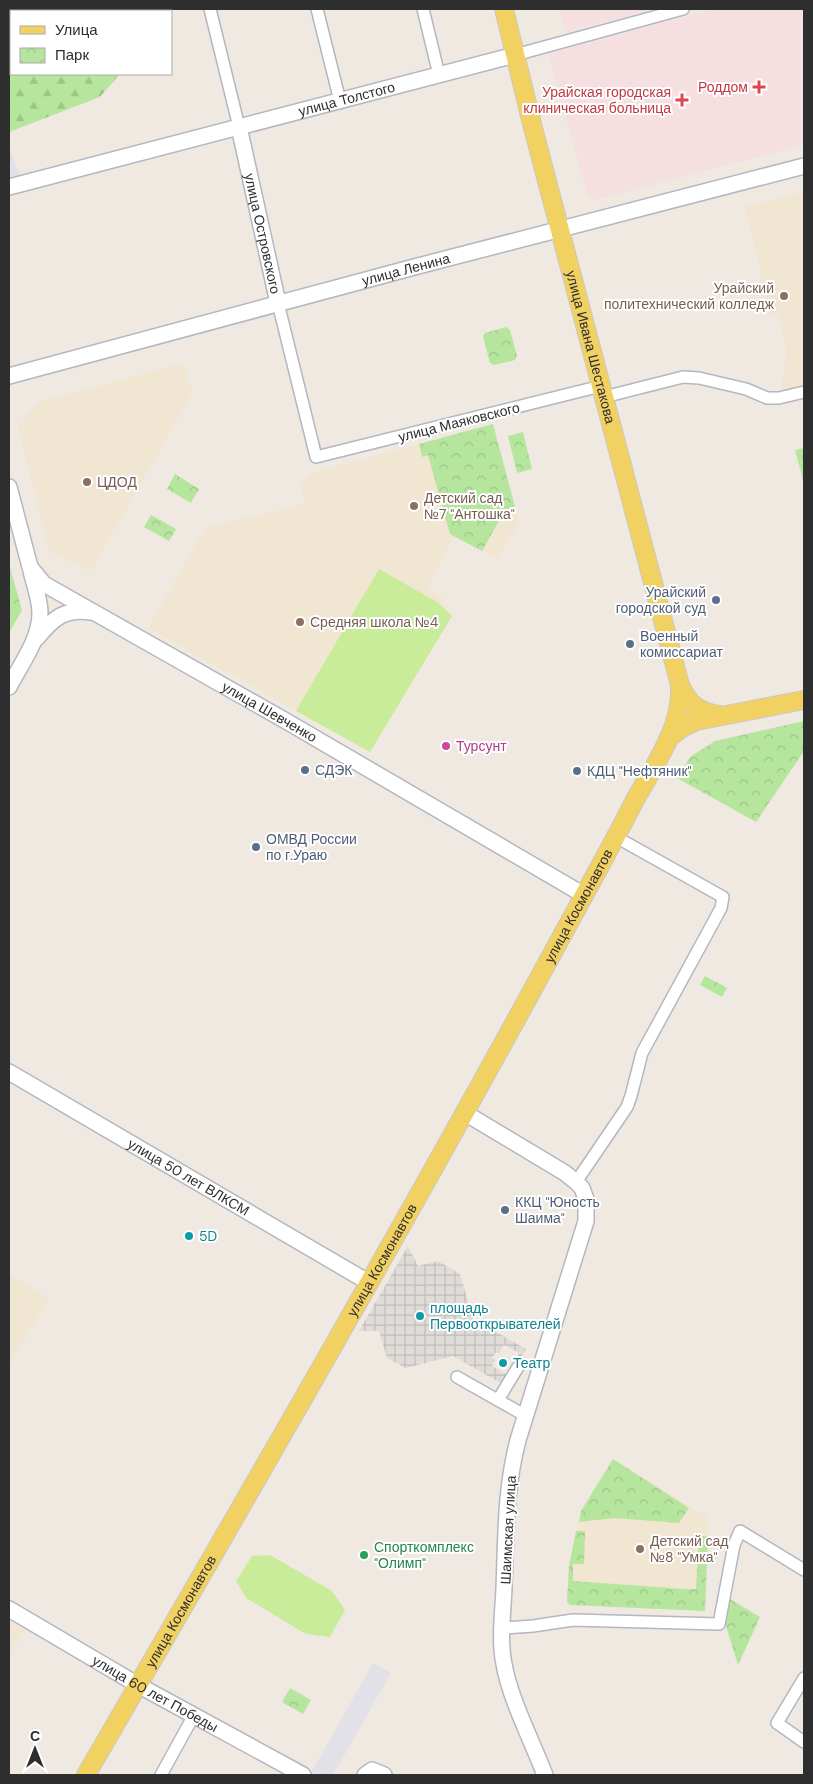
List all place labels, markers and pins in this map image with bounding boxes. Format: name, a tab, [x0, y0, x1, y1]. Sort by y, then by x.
place label: Роддом	[698, 78, 748, 96]
marker: Роддом	[752, 80, 766, 94]
place label: Урайская городская клиническая больница	[523, 83, 671, 117]
marker: Урайская городская клиническая больница	[675, 93, 689, 107]
place label: Урайский политехнический колледж	[604, 279, 775, 313]
marker: Урайский политехнический колледж	[778, 290, 790, 302]
place label: ЦДОД	[97, 473, 137, 491]
marker: ЦДОД	[81, 476, 93, 488]
place label: Детский сад №7 "Антошка"	[424, 489, 515, 523]
marker: Детский сад №7 "Антошка"	[408, 500, 420, 512]
place label: Урайский городской суд	[616, 583, 706, 617]
marker: Урайский городской суд	[710, 594, 722, 606]
place label: Средняя школа №4	[310, 613, 439, 631]
marker: Средняя школа №4	[294, 616, 306, 628]
place label: Военный комиссариат	[640, 627, 723, 661]
marker: Военный комиссариат	[624, 638, 636, 650]
place label: Турсунт	[456, 737, 507, 755]
marker: Турсунт	[440, 740, 452, 752]
place label: СДЭК	[315, 761, 353, 779]
place label: КДЦ "Нефтяник"	[587, 762, 692, 780]
marker: СДЭК	[299, 764, 311, 776]
marker: КДЦ "Нефтяник"	[571, 765, 583, 777]
place label: ОМВД России по г.Ураю	[266, 830, 357, 864]
marker: ОМВД России по г.Ураю	[250, 841, 262, 853]
place label: ККЦ "Юность Шаима"	[515, 1193, 600, 1227]
marker: ККЦ "Юность Шаима"	[499, 1204, 511, 1216]
place label: 5D	[199, 1227, 217, 1245]
marker: 5D	[183, 1230, 195, 1242]
place label: площадь Первооткрывателей	[430, 1299, 561, 1333]
marker: площадь Первооткрывателей	[414, 1310, 426, 1322]
place label: Театр	[513, 1354, 550, 1372]
marker: Театр	[497, 1357, 509, 1369]
place label: Детский сад №8 "Умка"	[650, 1532, 729, 1566]
place label: Спорткомплекс "Олимп"	[374, 1538, 474, 1572]
marker: Детский сад №8 "Умка"	[634, 1543, 646, 1555]
marker: Спорткомплекс "Олимп"	[358, 1549, 370, 1561]

